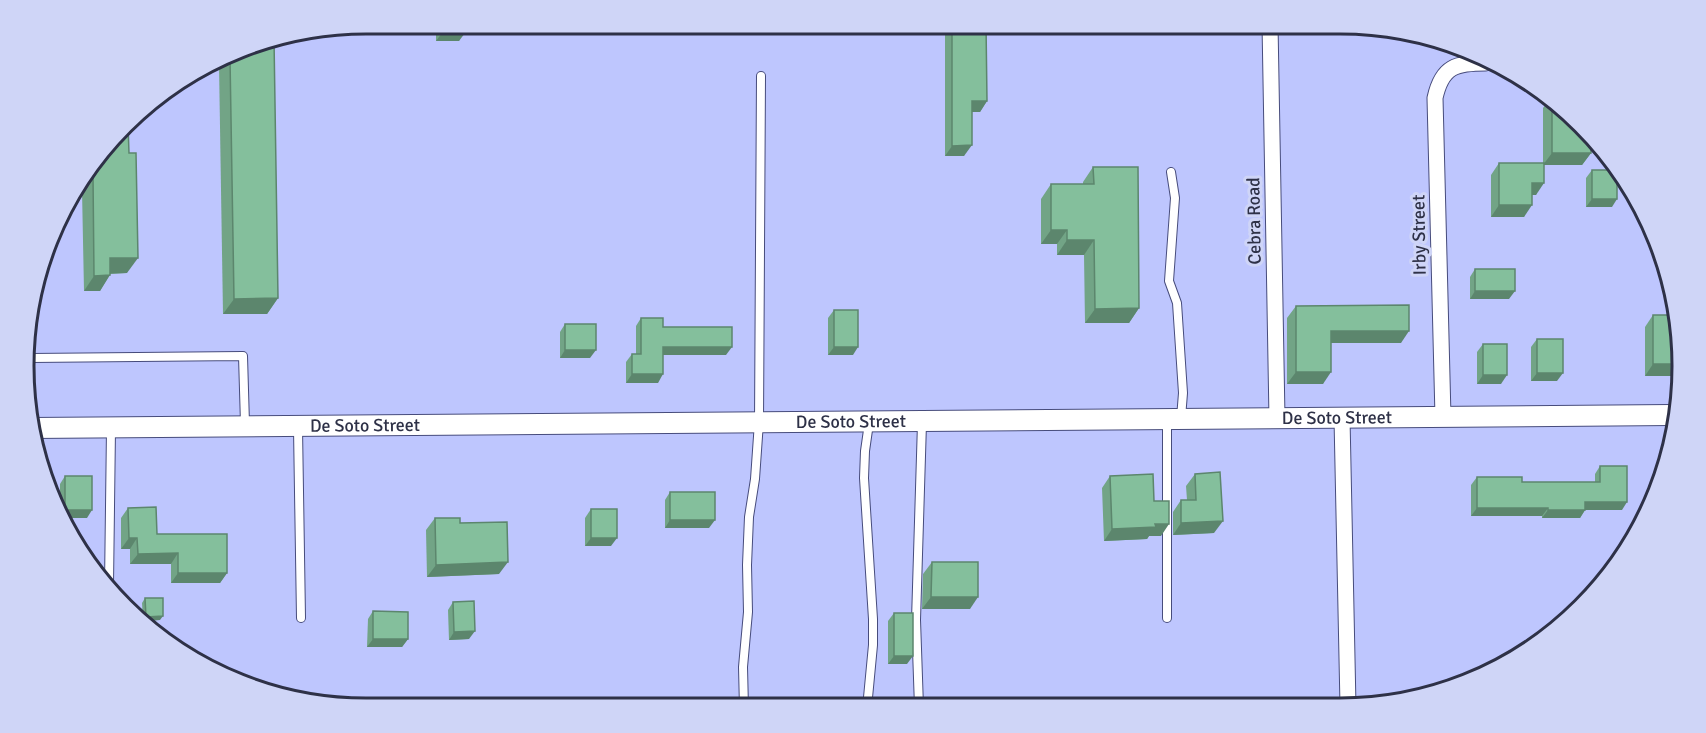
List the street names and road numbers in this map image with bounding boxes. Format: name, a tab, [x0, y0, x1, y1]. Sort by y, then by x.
street label: Cebra Road	[1242, 177, 1266, 265]
street label: Irby Street	[1407, 194, 1431, 276]
street label: De Soto Street	[1282, 406, 1392, 429]
street label: De Soto Street	[796, 410, 906, 433]
street label: De Soto Street	[310, 414, 420, 437]

